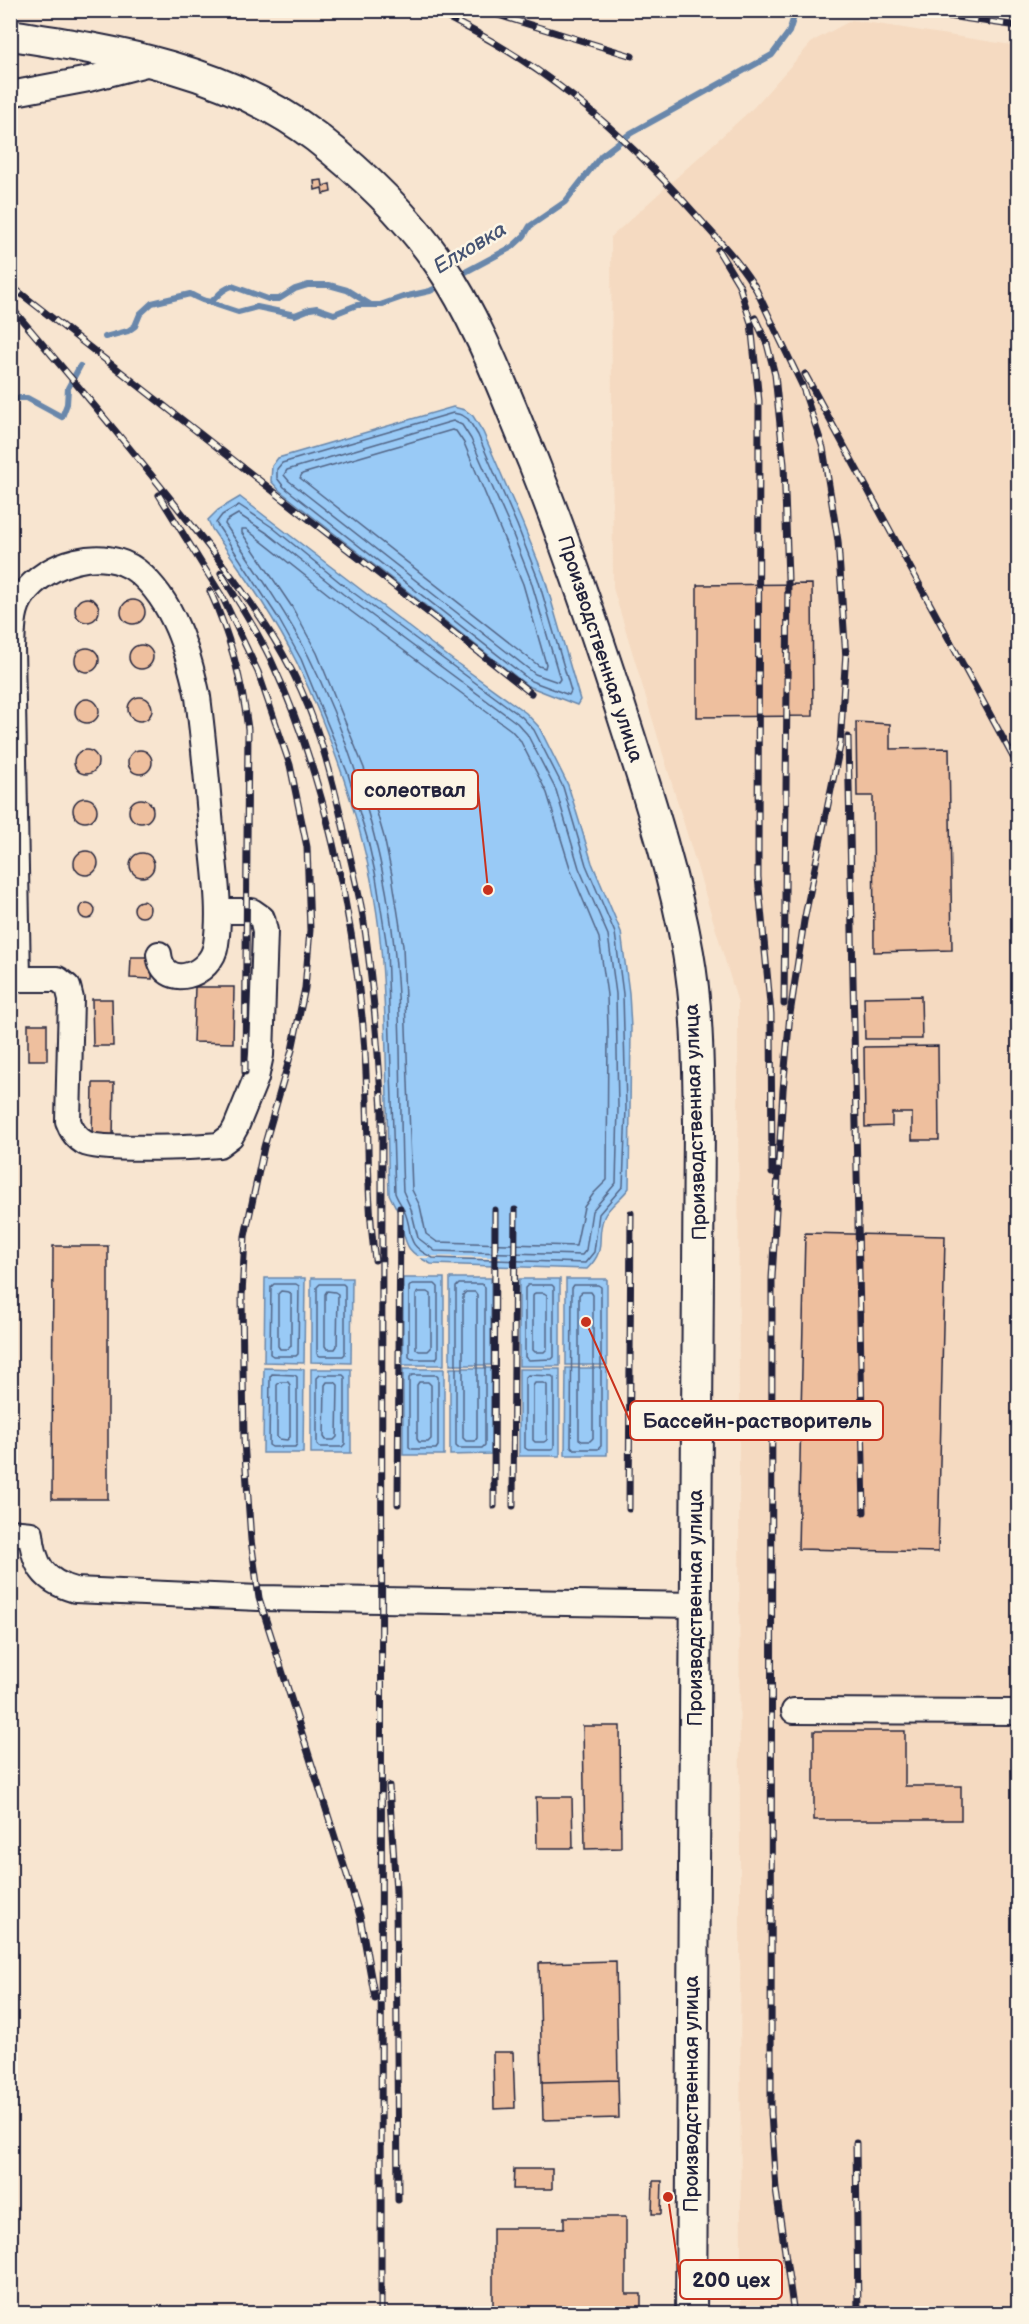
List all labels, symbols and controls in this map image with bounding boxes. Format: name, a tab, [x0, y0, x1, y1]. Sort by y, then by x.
water label: Елховка	[429, 217, 511, 279]
street label: Производственная улица	[552, 533, 648, 766]
callout: солеотвал	[352, 770, 478, 809]
text: солеотвал	[364, 778, 466, 803]
street label: Производственная улица	[680, 1003, 712, 1241]
callout: Бассейн-растворитель	[630, 1401, 883, 1440]
text: Бассейн-растворитель	[642, 1409, 872, 1434]
street label: Производственная улица	[684, 1489, 708, 1727]
street label: Производственная улица	[680, 1975, 704, 2213]
callout: 200 цех	[680, 2260, 782, 2299]
text: 200 цех	[692, 2268, 770, 2293]

